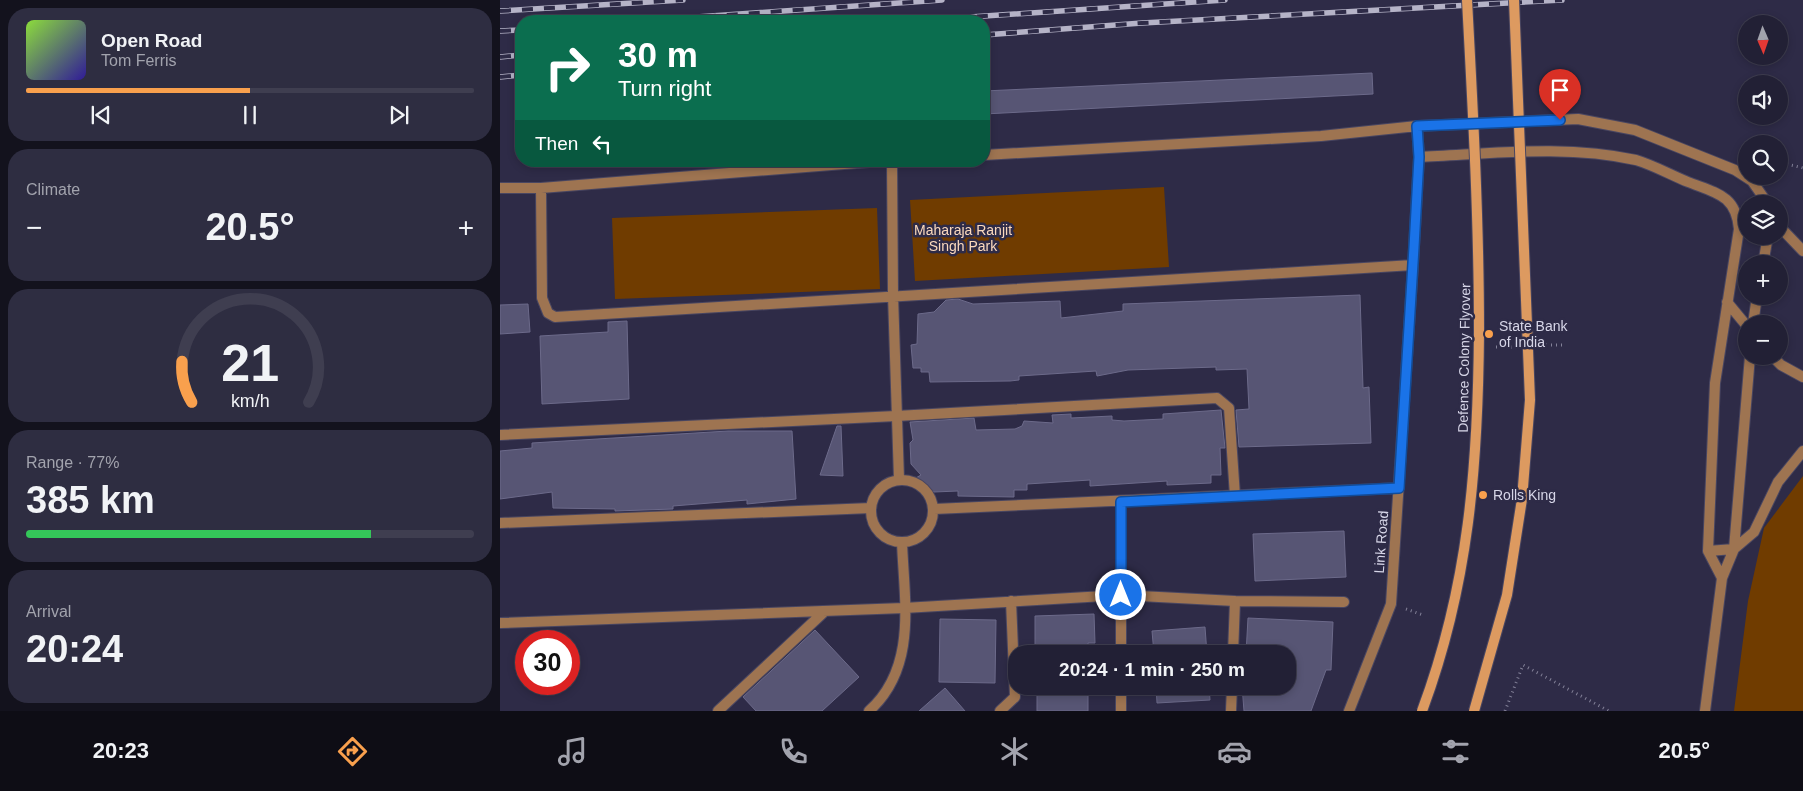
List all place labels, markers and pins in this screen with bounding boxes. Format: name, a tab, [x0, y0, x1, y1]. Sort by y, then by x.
pin	[1539, 69, 1581, 120]
place label: State Bank of India	[1499, 318, 1568, 350]
marker: State Bank of India	[1483, 328, 1495, 340]
place label: Rolls King	[1493, 487, 1556, 503]
marker: Rolls King	[1477, 489, 1489, 501]

